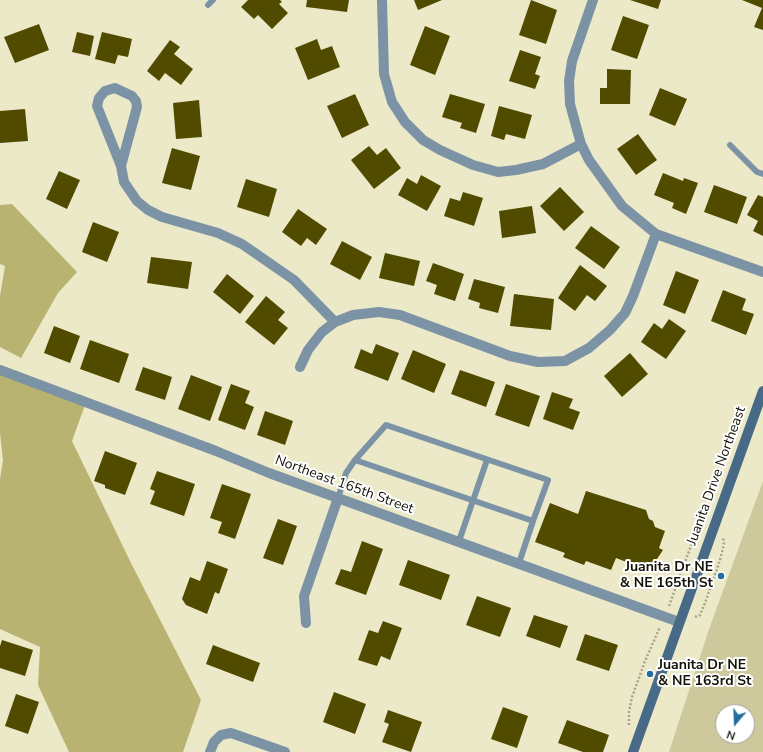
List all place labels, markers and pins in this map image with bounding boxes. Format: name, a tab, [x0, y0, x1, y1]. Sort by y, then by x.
place label: Juanita Dr NE & NE 165th St	[620, 560, 713, 592]
marker: Juanita Dr NE & NE 165th St	[716, 571, 726, 581]
place label: Juanita Dr NE & NE 163rd St	[658, 658, 751, 690]
marker: Juanita Dr NE & NE 163rd St	[645, 669, 655, 679]

